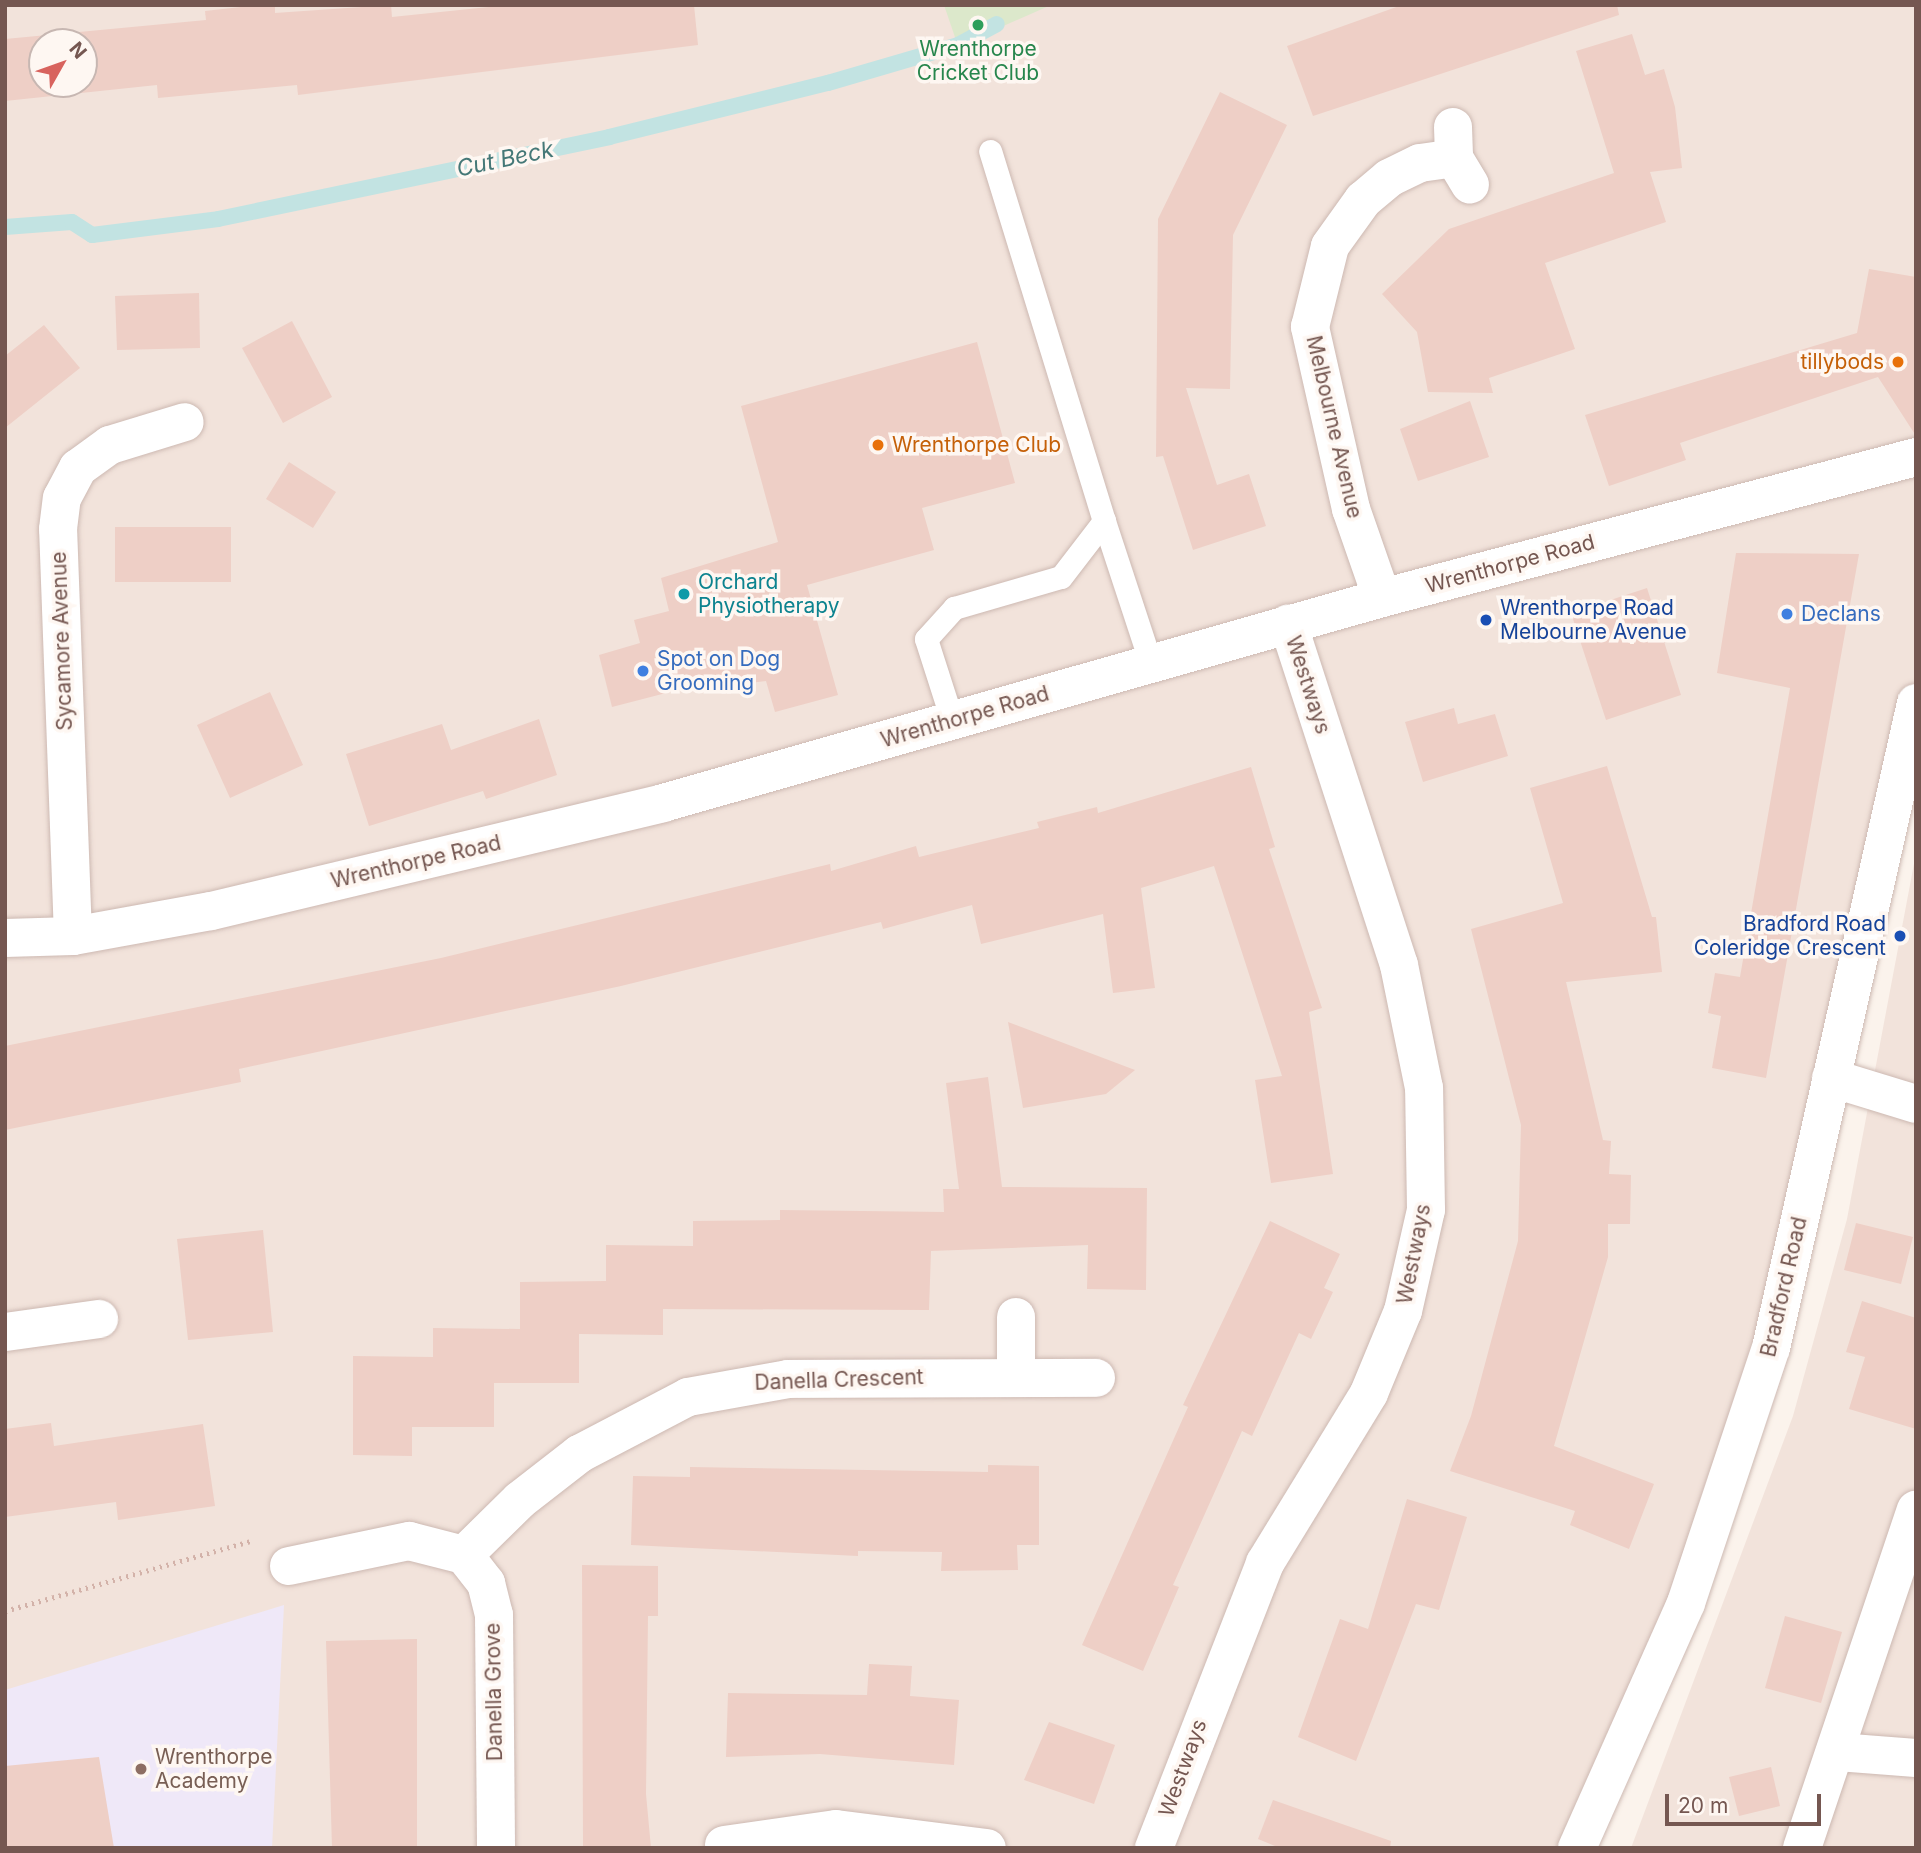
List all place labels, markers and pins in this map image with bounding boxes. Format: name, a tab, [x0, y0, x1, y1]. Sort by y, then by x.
marker: Wrenthorpe Cricket Club	[970, 17, 986, 33]
place label: Wrenthorpe Cricket Club	[917, 36, 1039, 86]
place label: tillybods	[1800, 349, 1884, 375]
marker: tillybods	[1890, 354, 1906, 370]
place label: Wrenthorpe Club	[892, 432, 1061, 458]
marker: Wrenthorpe Club	[870, 437, 886, 453]
place label: Orchard Physiotherapy	[698, 569, 840, 619]
marker: Orchard Physiotherapy	[676, 586, 692, 602]
place label: Wrenthorpe Road Melbourne Avenue	[1500, 595, 1687, 645]
place label: Declans	[1801, 601, 1881, 627]
marker: Declans	[1779, 606, 1795, 622]
marker: Wrenthorpe Road Melbourne Avenue	[1478, 612, 1494, 628]
place label: Spot on Dog Grooming	[657, 646, 780, 696]
marker: Spot on Dog Grooming	[635, 663, 651, 679]
place label: Bradford Road Coleridge Crescent	[1694, 911, 1886, 961]
marker: Bradford Road Coleridge Crescent	[1892, 928, 1908, 944]
place label: Wrenthorpe Academy	[155, 1744, 272, 1794]
marker: Wrenthorpe Academy	[133, 1761, 149, 1777]

